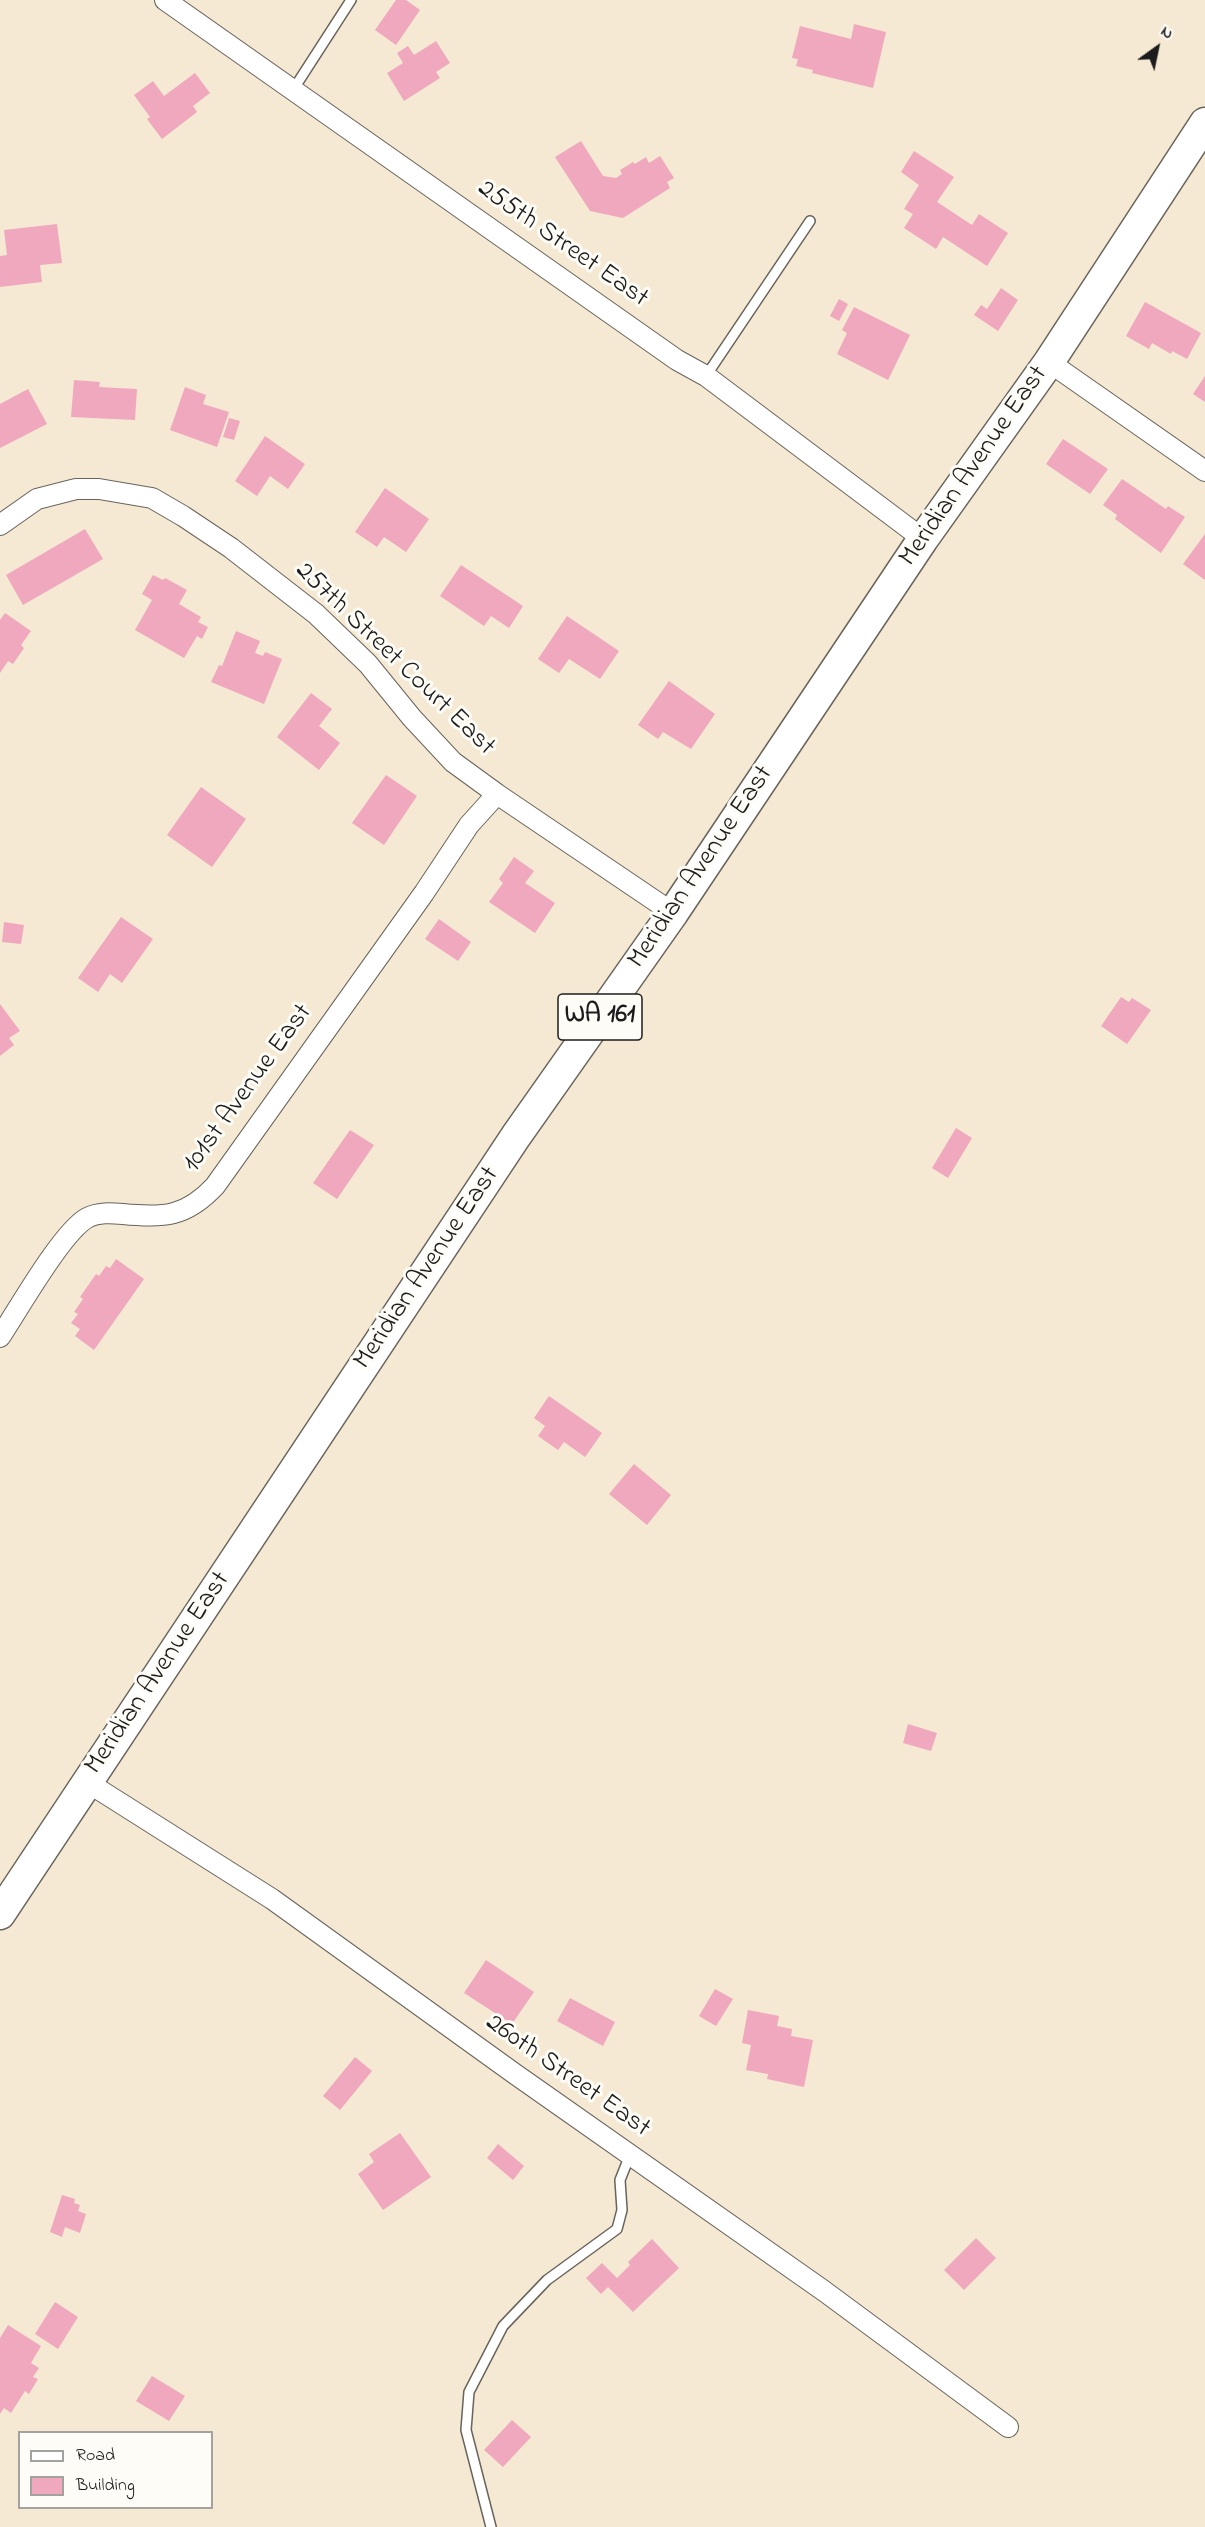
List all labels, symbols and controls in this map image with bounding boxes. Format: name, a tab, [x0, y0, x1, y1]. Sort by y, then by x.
north arrow	[1127, 18, 1187, 78]
text: N	[1156, 20, 1178, 46]
street label: 255th Street East	[470, 174, 654, 316]
street label: Meridian Avenue East	[894, 360, 1056, 574]
street label: 257th Street Court East	[287, 556, 501, 764]
street label: Meridian Avenue East	[622, 760, 782, 976]
road number: WA 161	[558, 994, 642, 1040]
street label: 101st Avenue East	[177, 999, 321, 1179]
street label: Meridian Avenue East	[348, 1161, 508, 1377]
street label: Meridian Avenue East	[79, 1566, 239, 1782]
street label: 260th Street East	[478, 2008, 656, 2146]
legend	[18, 2431, 213, 2509]
text: Road	[76, 2443, 115, 2469]
text: Building	[76, 2473, 135, 2499]

